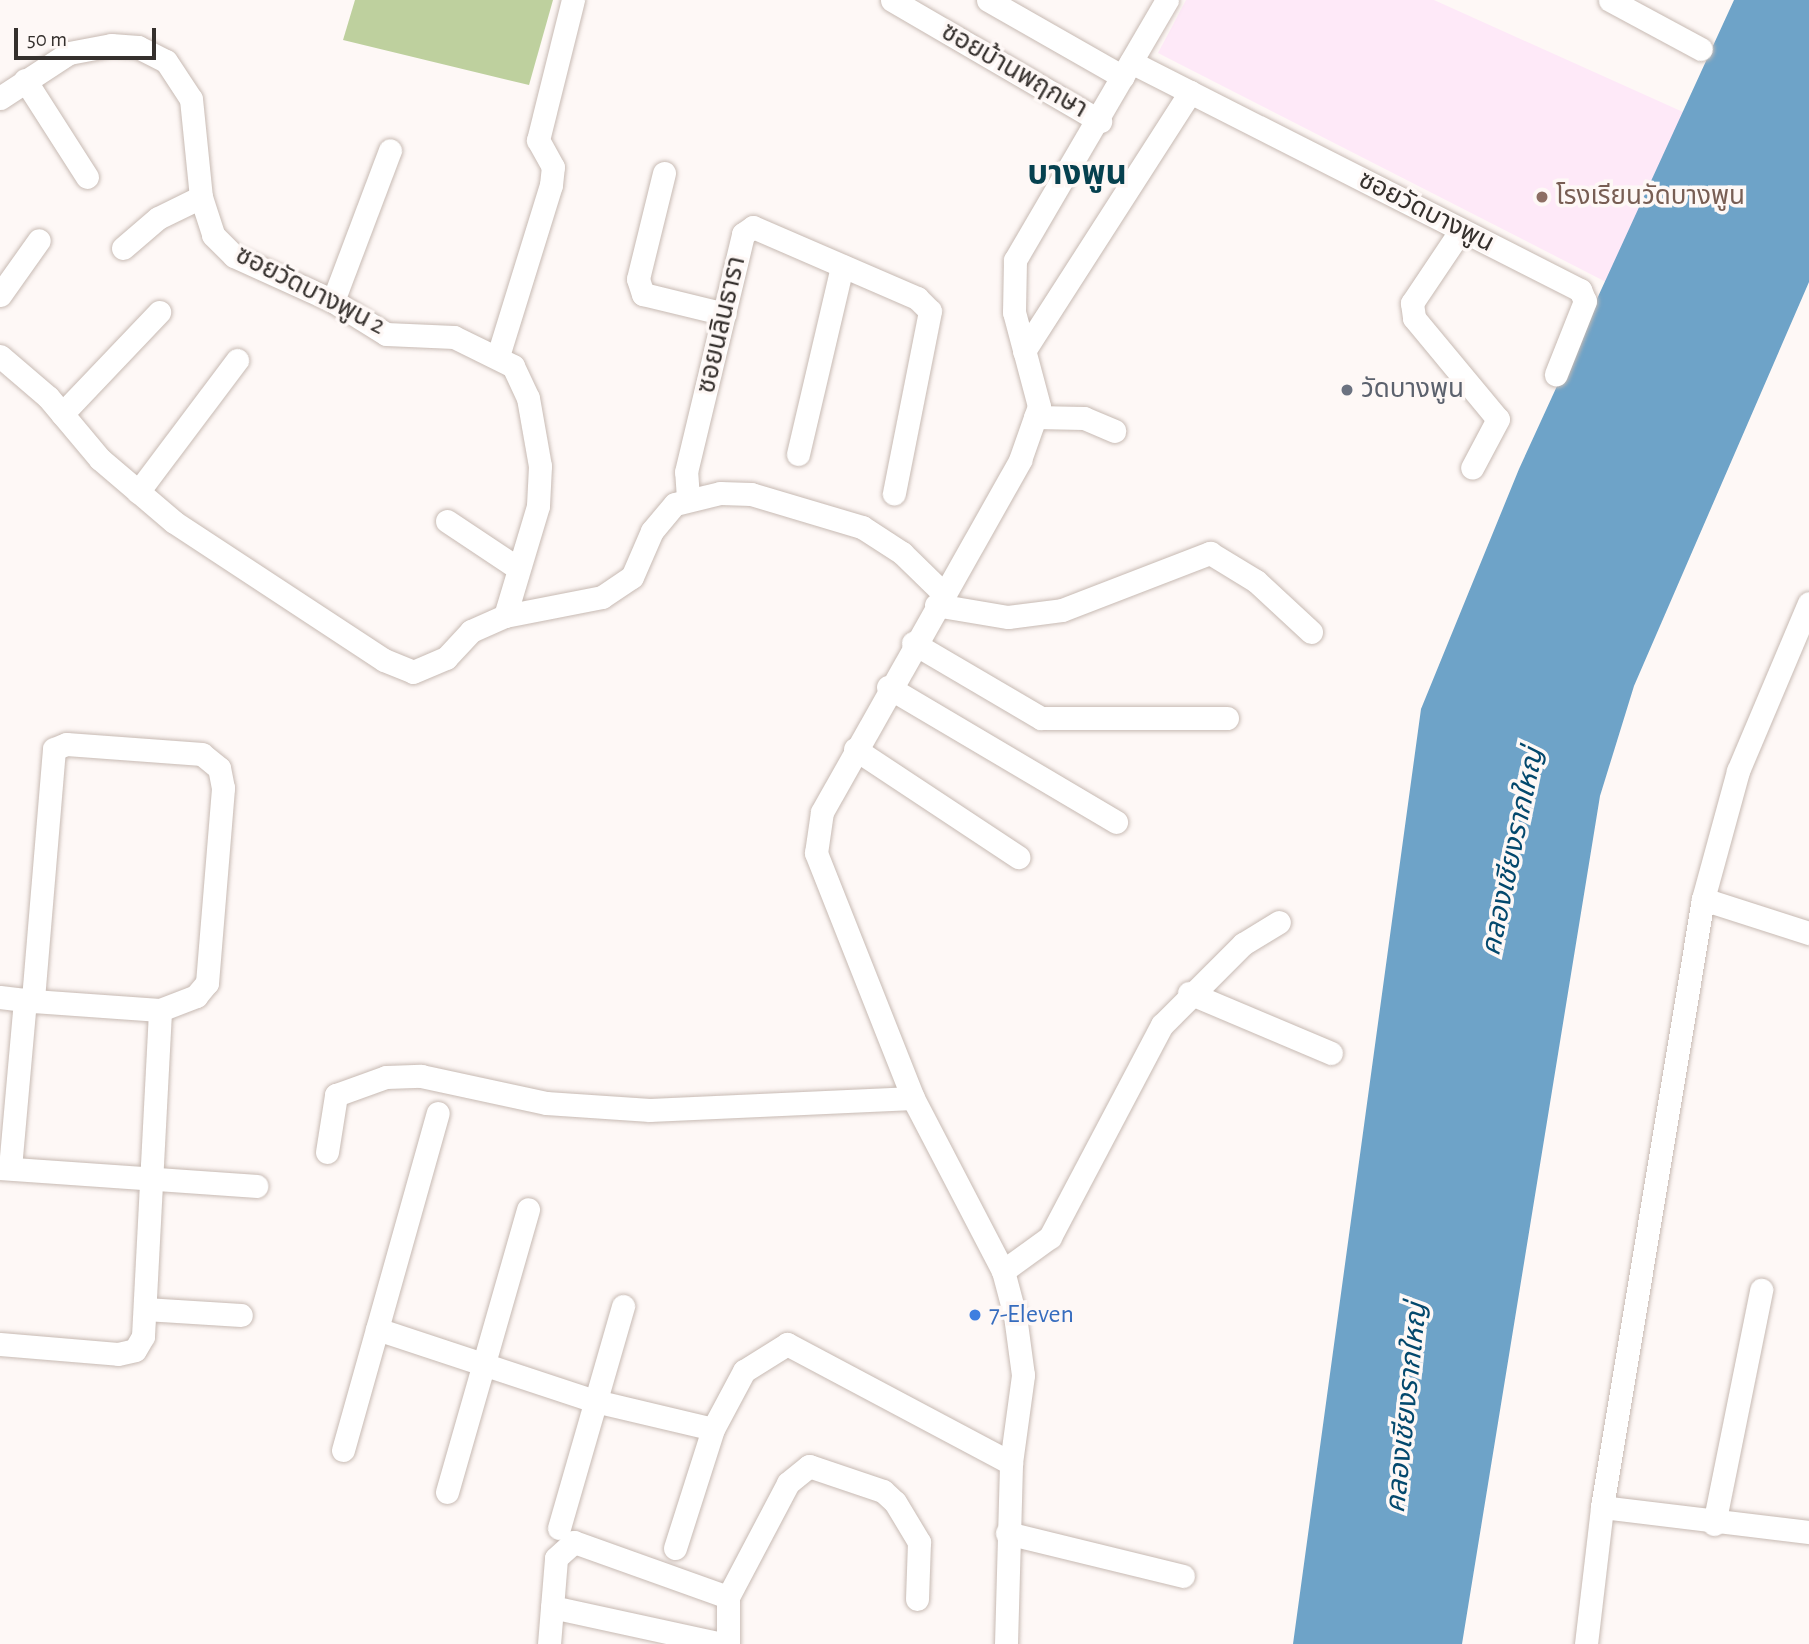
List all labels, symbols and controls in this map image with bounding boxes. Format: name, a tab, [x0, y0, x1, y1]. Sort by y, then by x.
scale bar	[18, 14, 159, 58]
street label: ซอยบ้านพฤกษา	[935, 17, 1093, 125]
text: 50 m	[27, 29, 67, 50]
district label: บางพูน	[1027, 155, 1127, 195]
street label: ซอยวัดบางพูน	[1353, 165, 1499, 259]
place label: โรงเรียนวัดบางพูน	[1556, 181, 1745, 213]
marker: โรงเรียนวัดบางพูน	[1534, 189, 1550, 205]
street label: ซอยวัดบางพูน 2	[230, 240, 390, 342]
street label: ซอยนลินธารา	[691, 254, 753, 396]
place label: วัดบางพูน	[1361, 374, 1464, 406]
marker: วัดบางพูน	[1339, 382, 1355, 398]
water label: คลองเชียงรากใหญ่	[1475, 745, 1551, 959]
place label: 7-Eleven	[989, 1299, 1074, 1331]
water label: คลองเชียงรากใหญ่	[1379, 1301, 1435, 1515]
marker: 7-Eleven	[967, 1307, 983, 1323]

